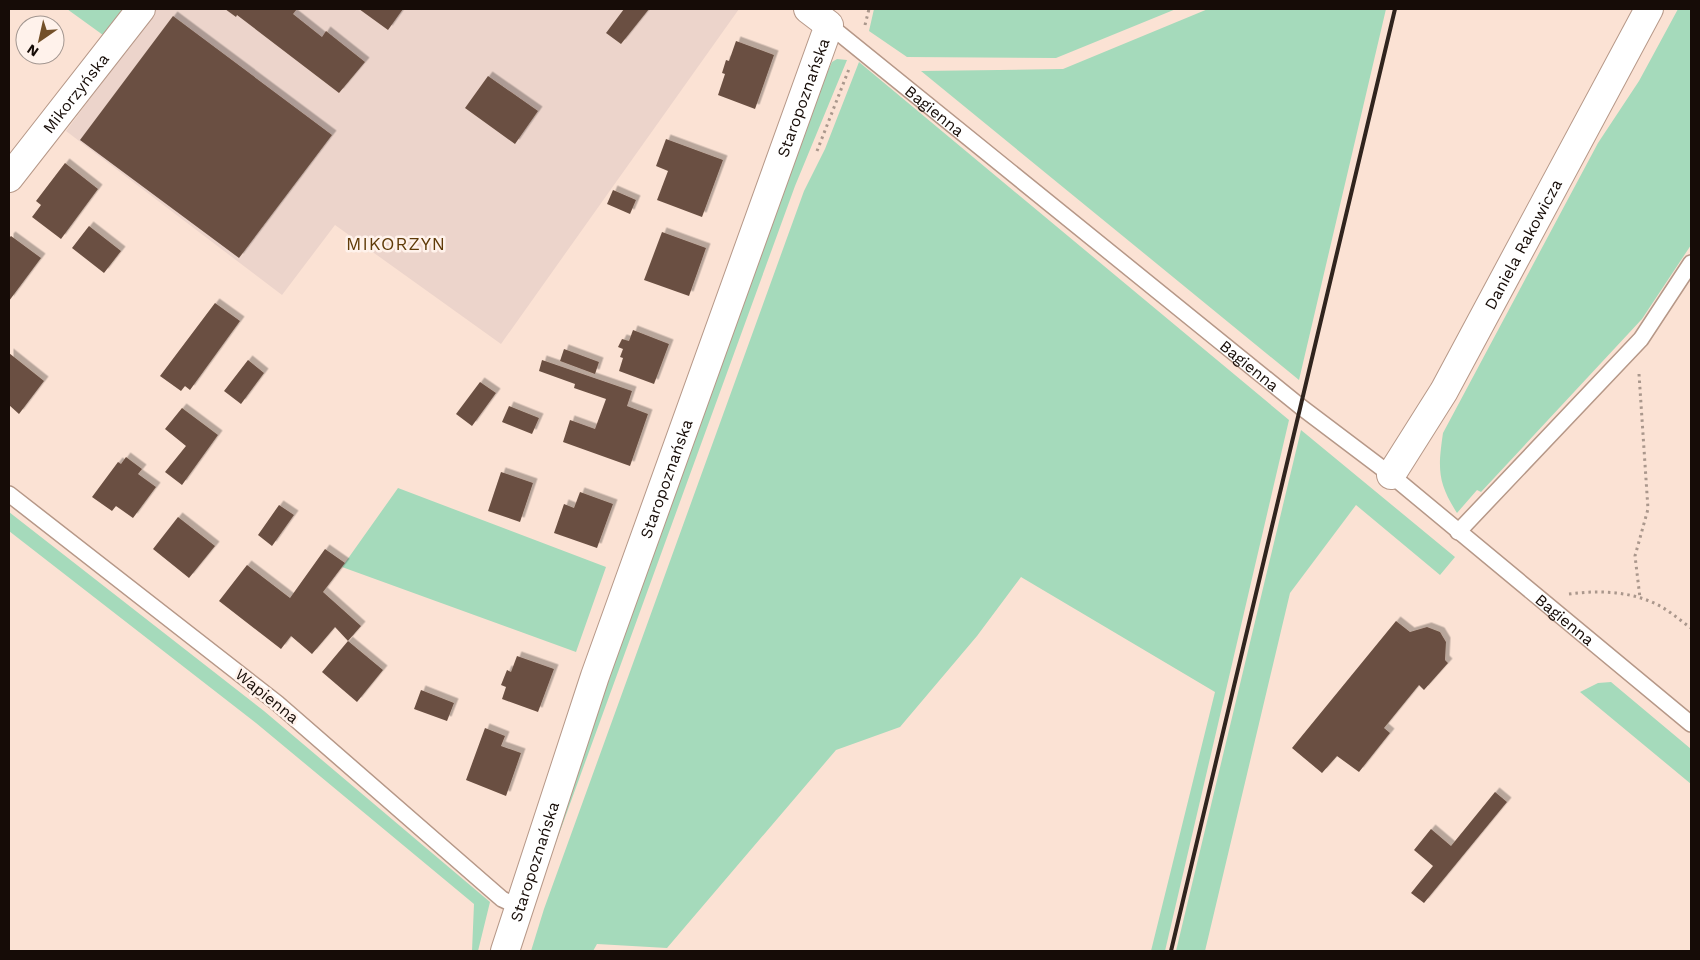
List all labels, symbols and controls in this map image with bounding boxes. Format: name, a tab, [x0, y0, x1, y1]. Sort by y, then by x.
north arrow	[15, 15, 65, 65]
street label: Staropoznańska	[773, 35, 833, 160]
text: N	[24, 41, 42, 60]
street label: Mikorzyńska	[38, 49, 113, 137]
street label: Bagienna	[901, 81, 968, 140]
street label: Daniela Rakowicza	[1480, 176, 1566, 313]
district label: MIKORZYN	[346, 233, 446, 254]
street label: Bagienna	[1216, 336, 1283, 395]
street label: Staropoznańska	[636, 417, 696, 541]
street label: Bagienna	[1532, 590, 1598, 649]
street label: Wapienna	[231, 665, 303, 727]
street label: Staropoznańska	[506, 799, 563, 924]

